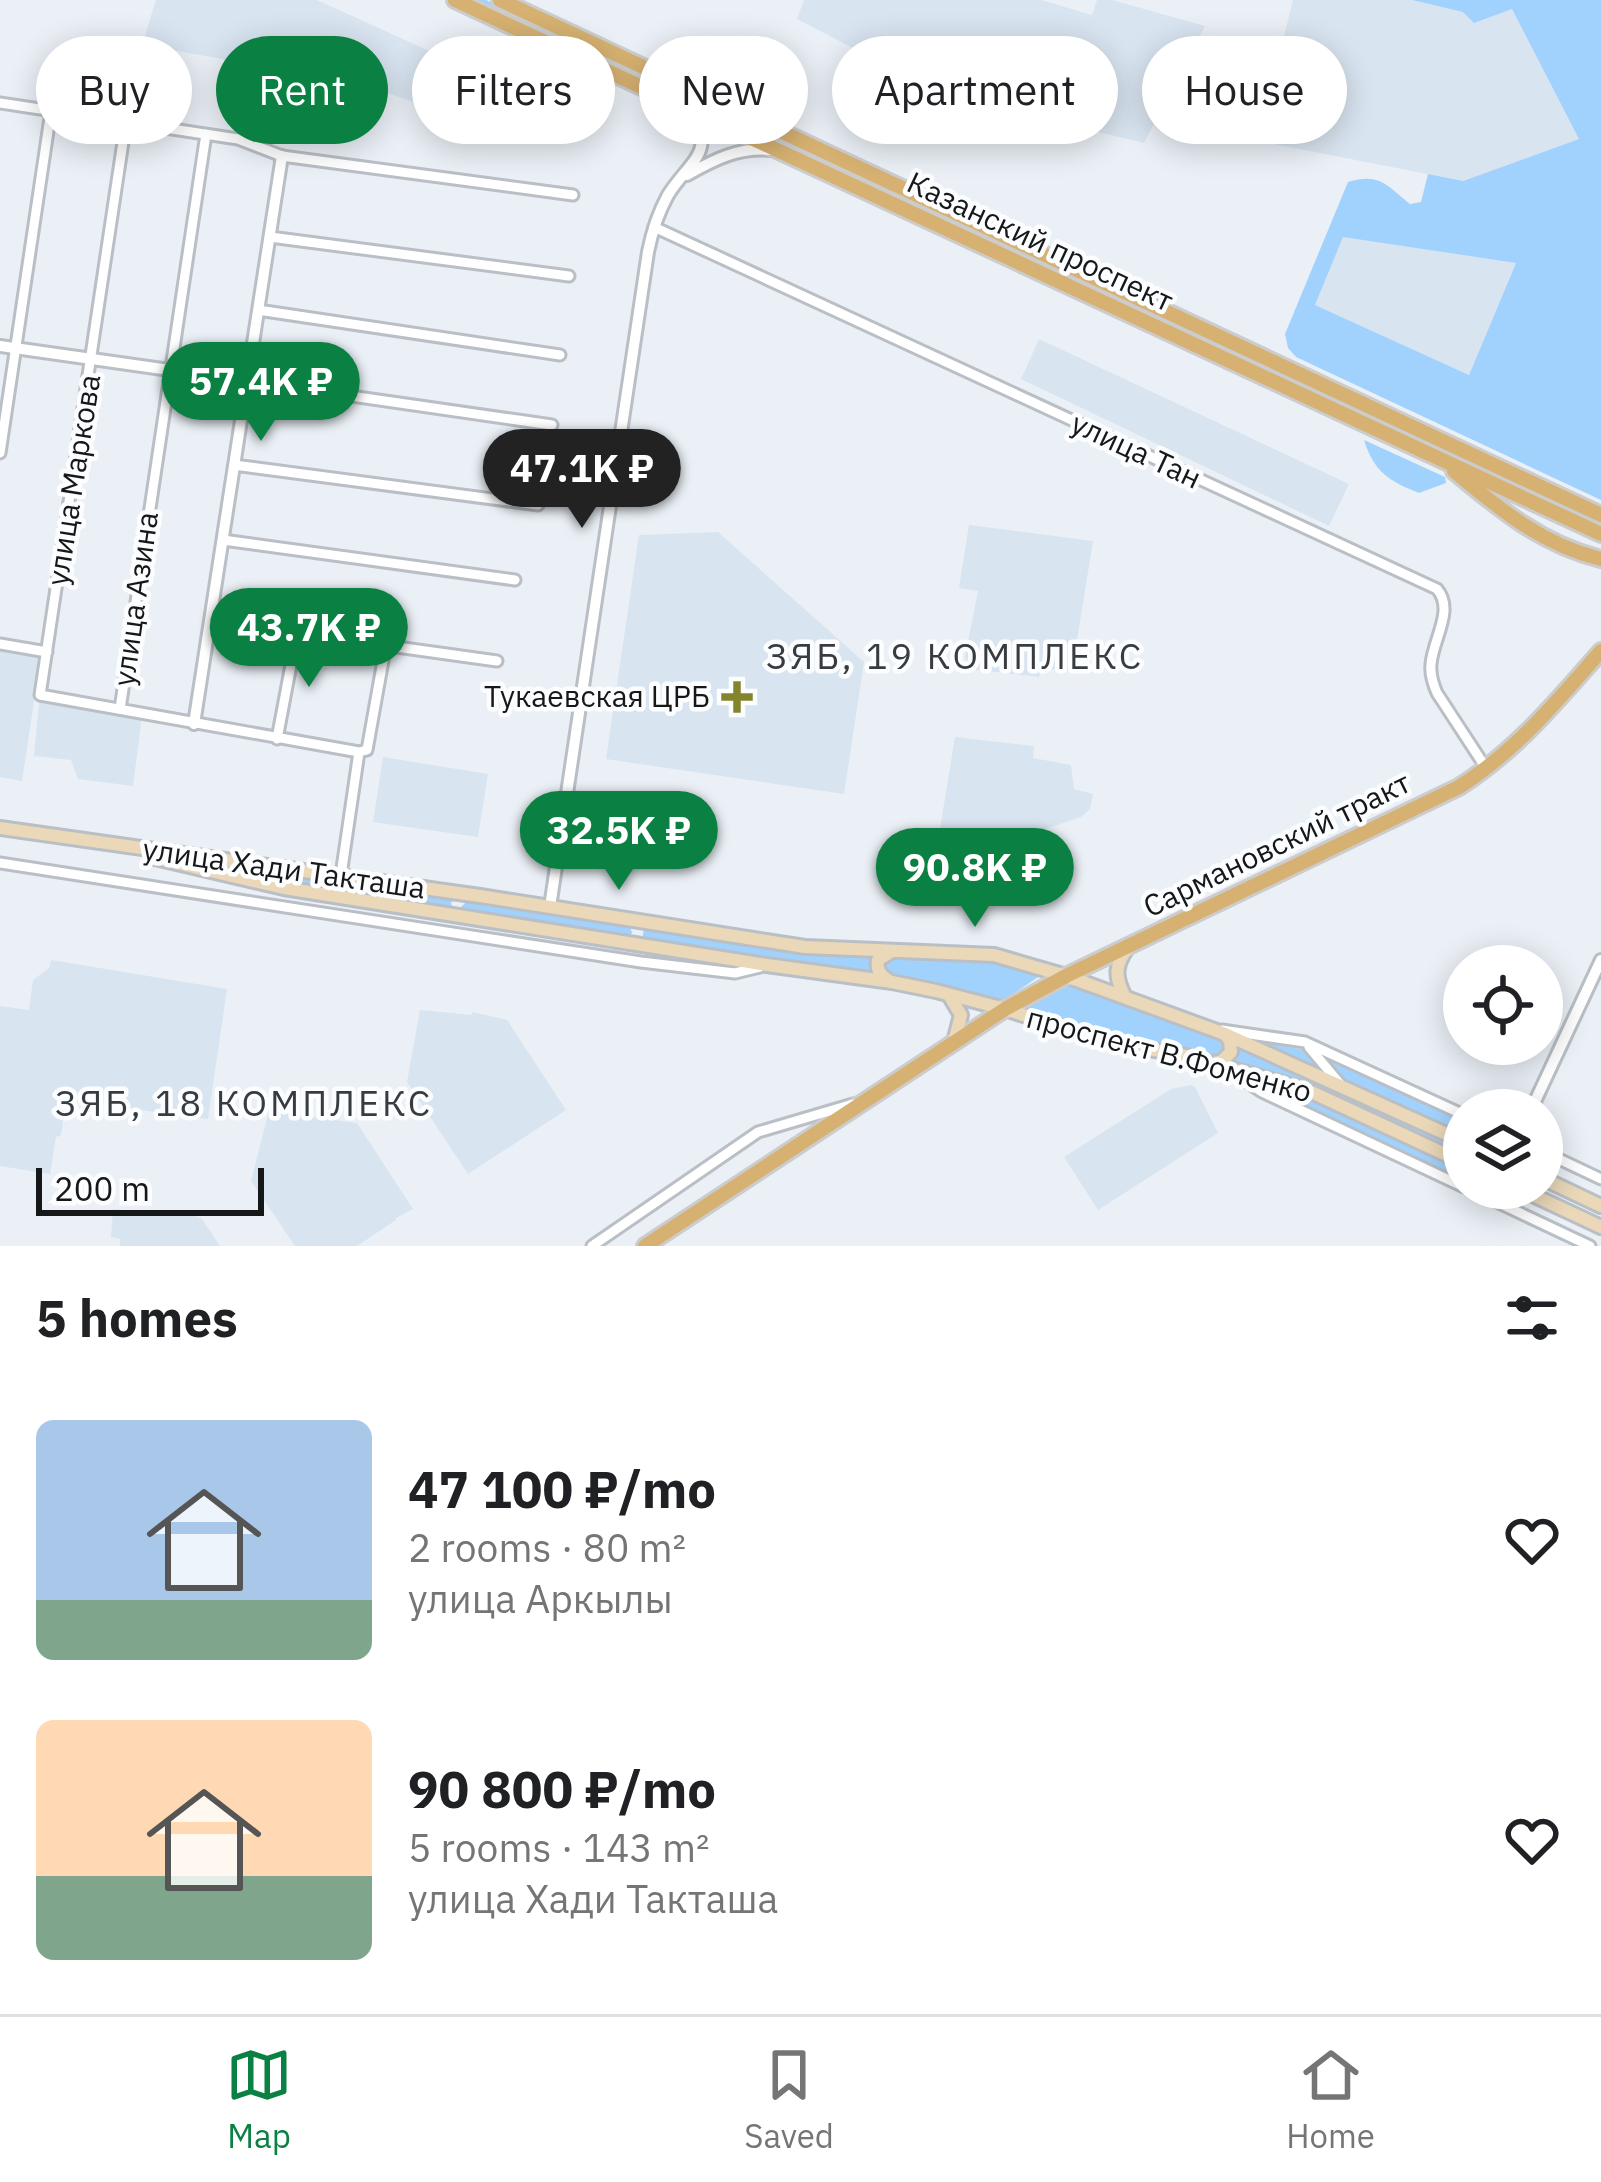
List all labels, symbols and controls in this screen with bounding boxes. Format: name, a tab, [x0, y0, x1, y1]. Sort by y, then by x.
chip: Buy	[36, 36, 192, 144]
chip: Rent	[216, 36, 388, 144]
chip: Filters	[412, 36, 615, 144]
chip: New	[639, 36, 808, 144]
chip: Apartment	[832, 36, 1118, 144]
chip: House	[1142, 36, 1347, 144]
street label: Казанский проспект	[901, 162, 1180, 319]
pin: 57.4K ₽	[150, 342, 372, 444]
text: 57.4K ₽	[189, 355, 333, 406]
street label: улица Маркова	[37, 371, 108, 588]
street label: улица Тан	[1065, 403, 1208, 497]
pin: 47.1K ₽	[471, 429, 693, 531]
text: 47.1K ₽	[510, 442, 654, 493]
street label: улица Азина	[103, 509, 166, 689]
pin: 43.7K ₽	[198, 588, 420, 690]
text: 43.7K ₽	[237, 601, 381, 652]
district label: ЗЯБ, 19 КОМПЛЕКС	[766, 632, 1144, 679]
place label: Тукаевская ЦРБ	[484, 676, 710, 715]
marker: Тукаевская ЦРБ	[721, 681, 753, 713]
street label: Сармановский тракт	[1136, 762, 1416, 925]
pin: 32.5K ₽	[508, 791, 730, 893]
text: 32.5K ₽	[547, 804, 691, 855]
street label: улица Хади Такташа	[140, 828, 428, 907]
pin: 90.8K ₽	[864, 828, 1086, 930]
text: 90.8K ₽	[903, 841, 1047, 892]
map controls	[1443, 945, 1563, 1209]
button: locate	[1443, 945, 1563, 1065]
street label: проспект В.Фоменко	[1023, 997, 1316, 1110]
district label: ЗЯБ, 18 КОМПЛЕКС	[55, 1079, 433, 1126]
button: layers	[1443, 1089, 1563, 1209]
scale bar	[36, 1162, 264, 1215]
text: 200 m	[54, 1167, 150, 1210]
text: 5 homes	[36, 1285, 238, 1351]
icon: filters	[1499, 1285, 1565, 1351]
text: 47 100 ₽/mo	[408, 1456, 716, 1522]
icon: home	[132, 1468, 276, 1612]
icon: heart	[1499, 1507, 1565, 1573]
text: 2 rooms · 80 m²	[408, 1522, 686, 1573]
text: улица Аркылы	[408, 1573, 673, 1624]
text: 90 800 ₽/mo	[408, 1756, 716, 1822]
icon: home	[132, 1768, 276, 1912]
icon: heart	[1499, 1807, 1565, 1873]
text: 5 rooms · 143 m²	[408, 1822, 710, 1873]
text: улица Хади Такташа	[408, 1873, 778, 1924]
tab: Map	[226, 2042, 292, 2157]
tab: Saved	[744, 2042, 834, 2157]
tab: Home	[1286, 2042, 1375, 2157]

